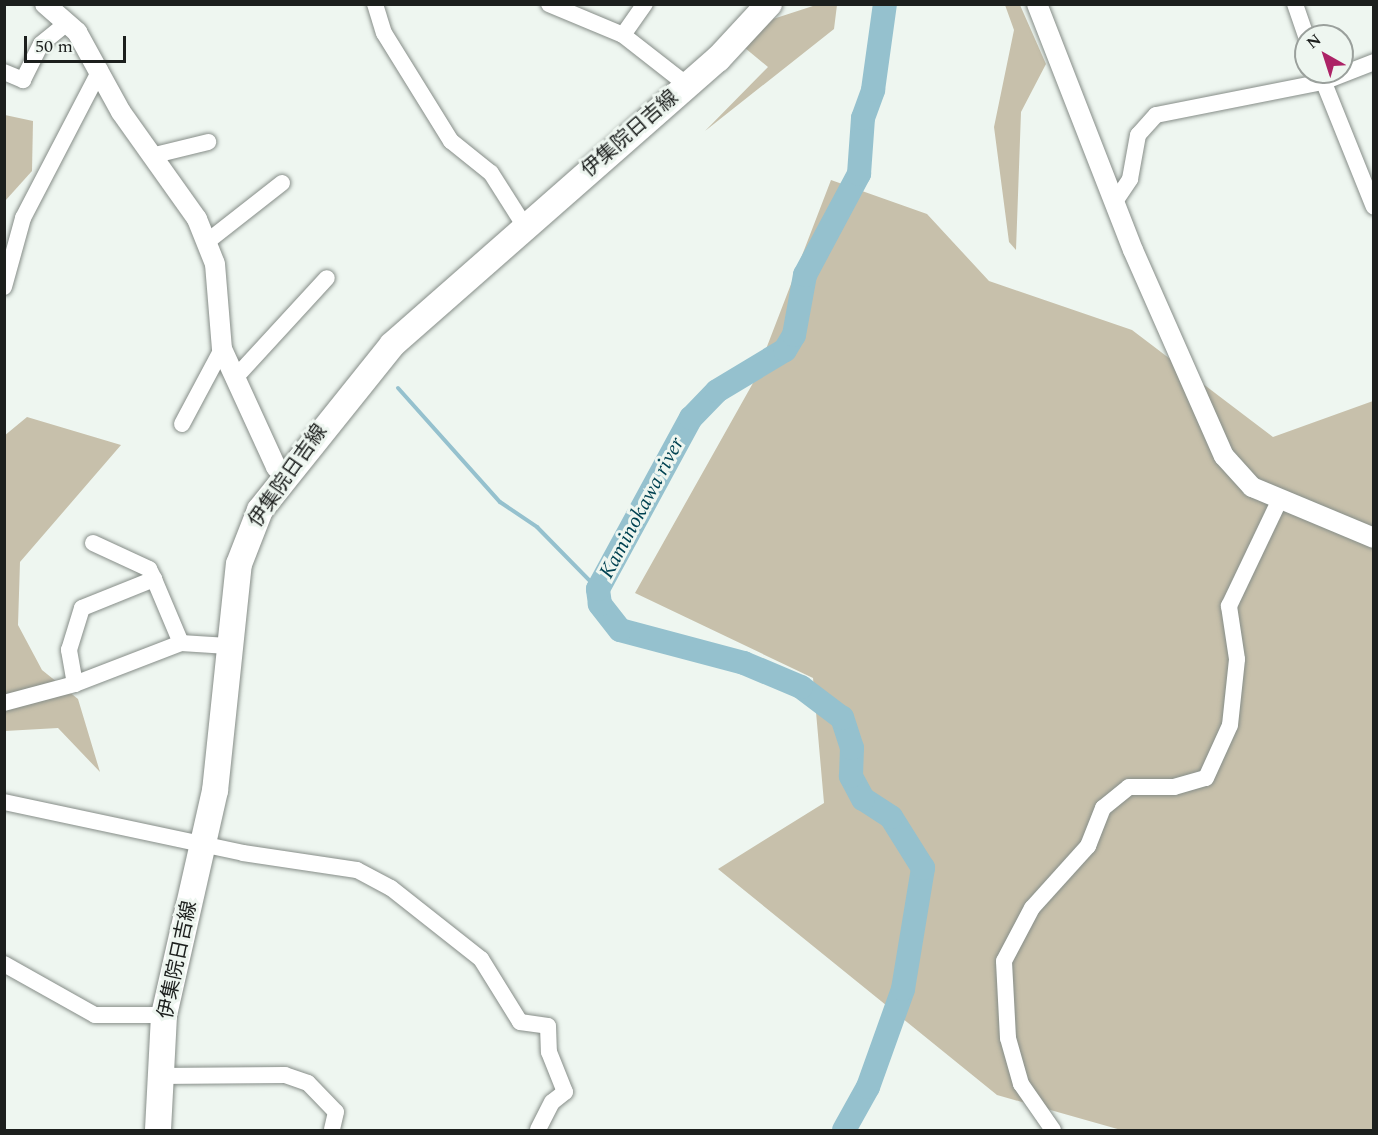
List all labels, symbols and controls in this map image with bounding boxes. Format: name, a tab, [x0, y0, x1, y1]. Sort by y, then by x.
scale bar	[27, 24, 129, 62]
north arrow	[1294, 24, 1354, 84]
text: N	[1301, 28, 1327, 55]
text: 50 m	[35, 33, 73, 60]
street label: 伊集院日吉線	[577, 86, 683, 182]
street label: 伊集院日吉線	[244, 420, 332, 532]
water label: Kaminokawa river	[594, 433, 690, 583]
street label: 伊集院日吉線	[154, 899, 202, 1021]

